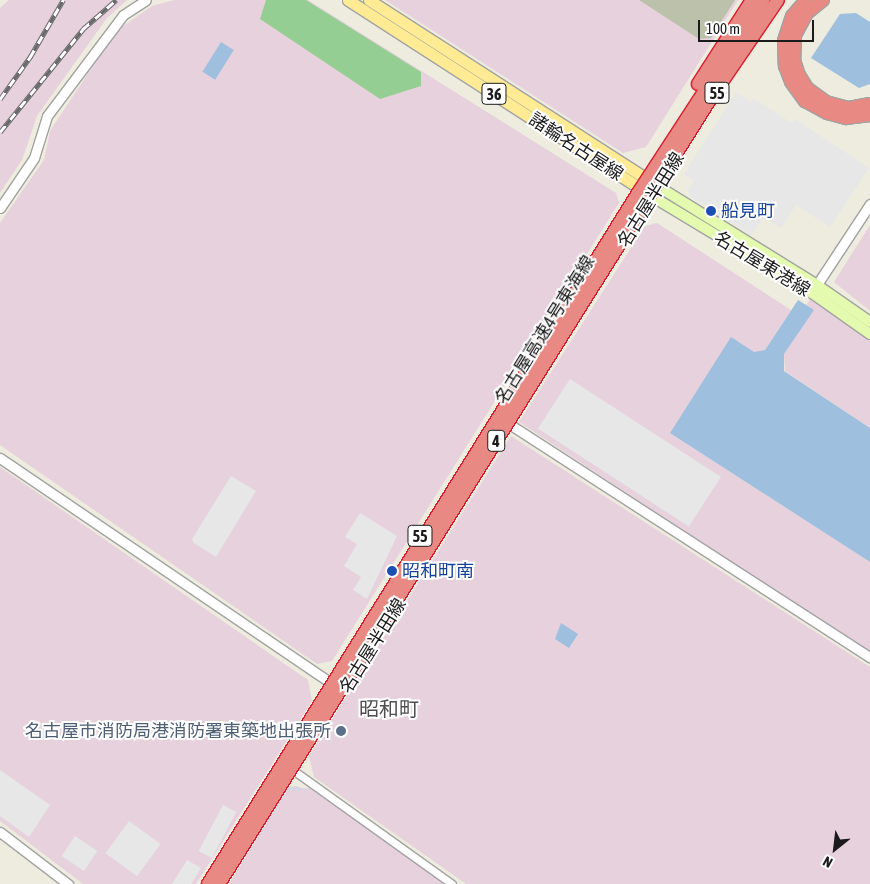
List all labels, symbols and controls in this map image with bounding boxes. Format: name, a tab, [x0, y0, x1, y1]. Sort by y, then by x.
scale bar	[700, 10, 816, 42]
text: 100 m	[706, 20, 740, 37]
road number: 36	[480, 80, 508, 108]
road number: 55	[703, 80, 731, 106]
street label: 諸輪名古屋線	[525, 109, 627, 185]
street label: 名古屋半田線	[613, 148, 689, 252]
place label: 船見町	[721, 200, 775, 222]
marker: 船見町	[705, 205, 717, 217]
street label: 名古屋東港線	[710, 227, 814, 301]
street label: 名古屋高速4号東海線	[491, 252, 599, 408]
road number: 4	[486, 428, 506, 454]
road number: 55	[406, 522, 434, 550]
place label: 昭和町南	[402, 560, 474, 582]
marker: 昭和町南	[386, 565, 398, 577]
street label: 名古屋半田線	[335, 594, 411, 698]
district label: 昭和町	[359, 696, 419, 720]
place label: 名古屋市消防局港消防署東築地出張所	[25, 720, 331, 742]
marker: 名古屋市消防局港消防署東築地出張所	[335, 725, 347, 737]
north arrow	[810, 824, 860, 874]
text: N	[820, 853, 835, 871]

